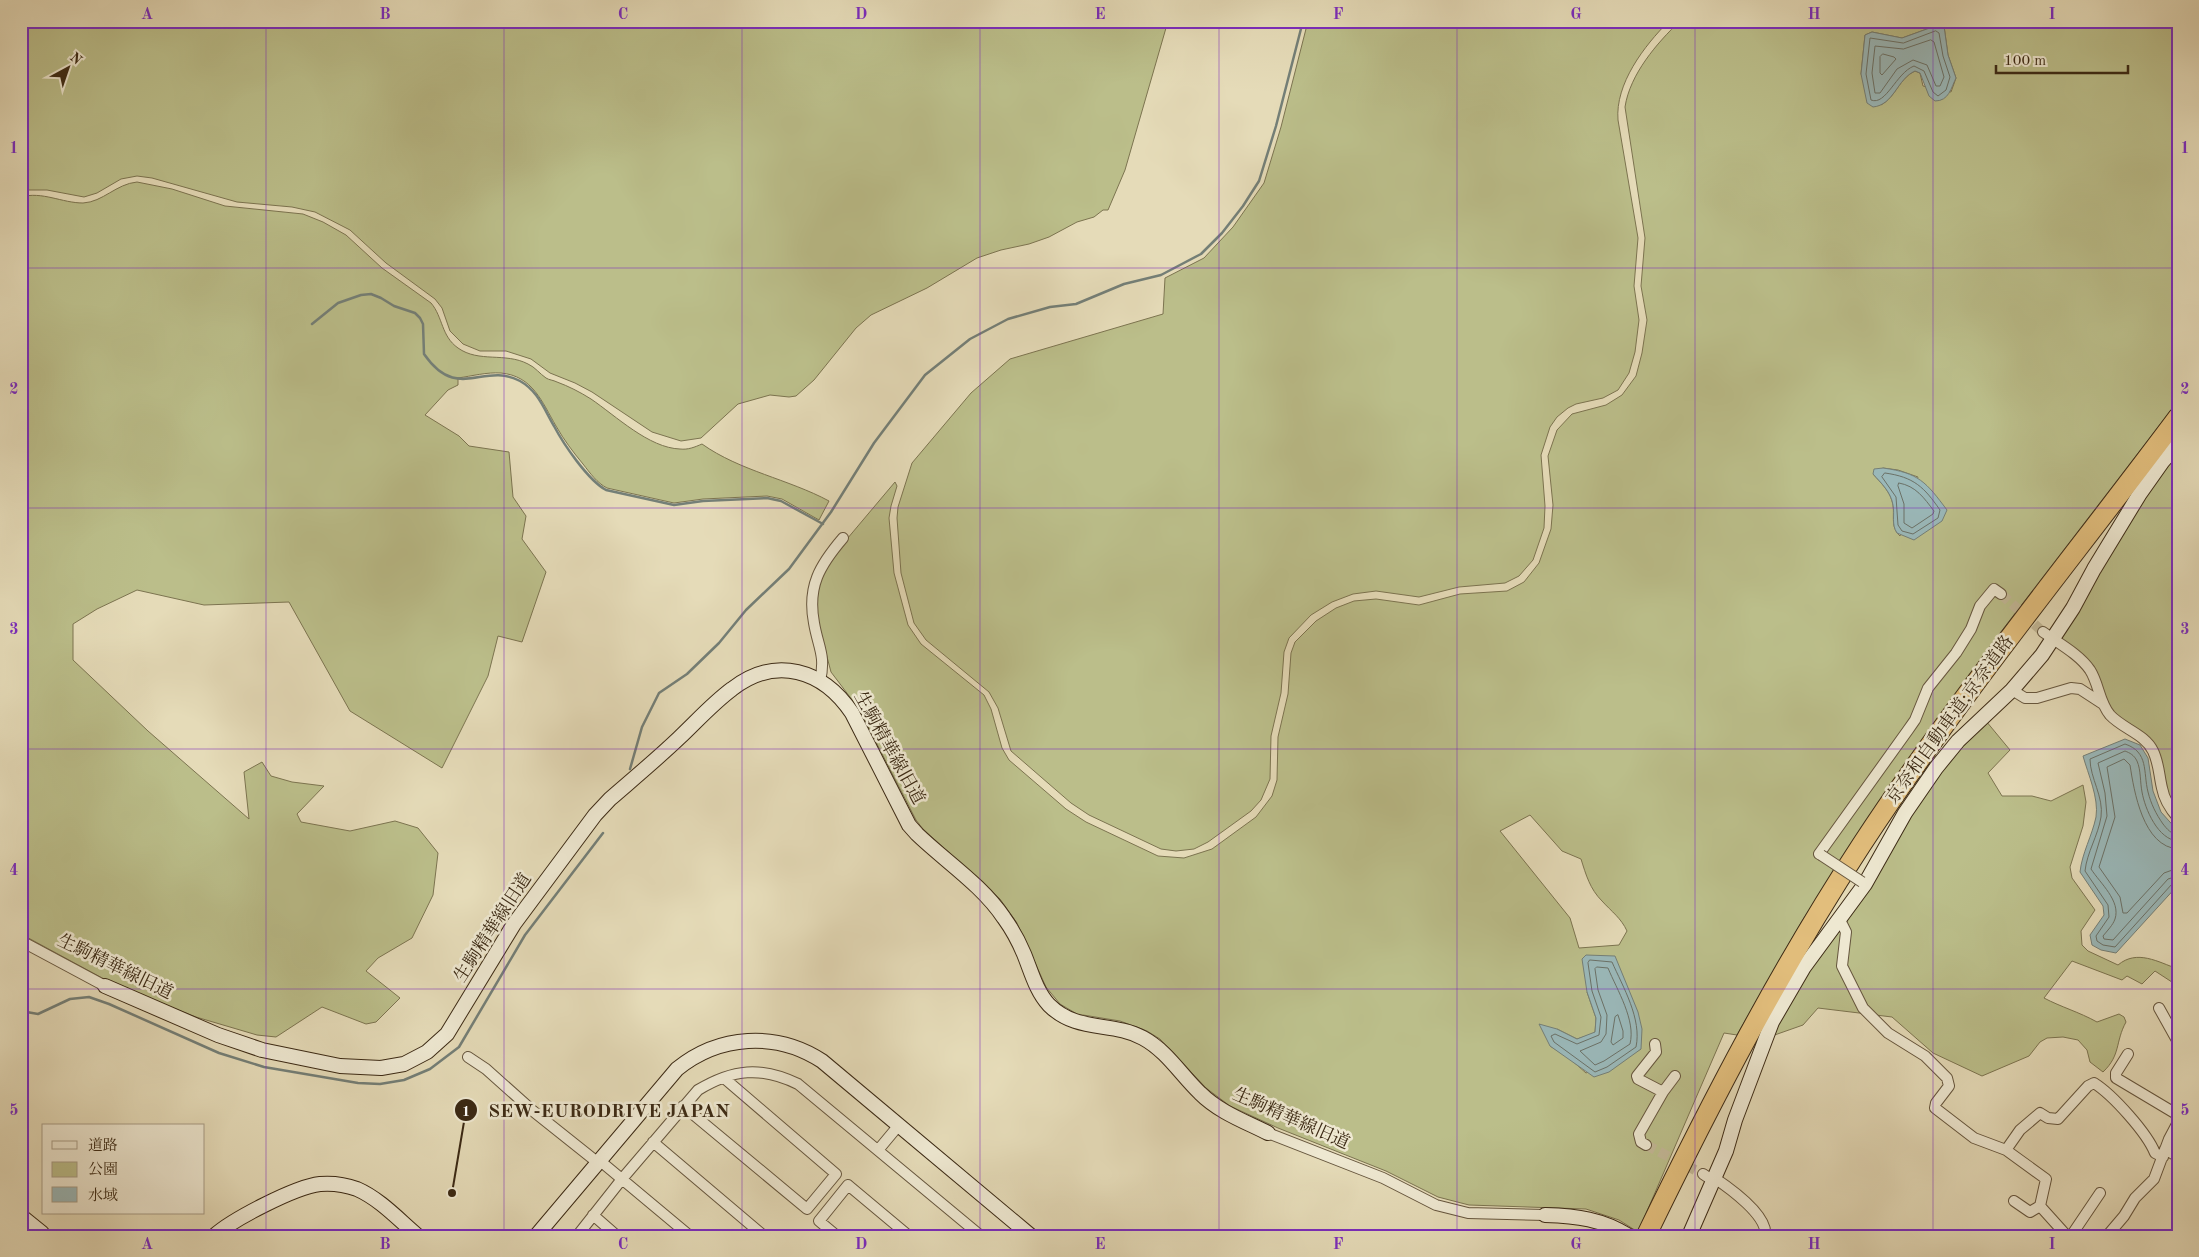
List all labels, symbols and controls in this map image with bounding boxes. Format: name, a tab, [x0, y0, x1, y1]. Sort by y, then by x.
text: A	[141, 7, 153, 23]
text: B	[379, 7, 391, 23]
text: C	[618, 7, 628, 23]
text: D	[855, 7, 867, 23]
text: E	[1094, 7, 1106, 23]
text: F	[1333, 7, 1344, 23]
text: G	[1570, 7, 1582, 23]
text: H	[1807, 7, 1821, 23]
text: I	[2048, 7, 2056, 23]
north arrow	[42, 42, 92, 92]
scale bar	[1996, 42, 2129, 74]
text: N	[67, 50, 85, 68]
text: 100 m	[2004, 54, 2046, 69]
text: 1	[9, 141, 19, 157]
text: 1	[2180, 141, 2190, 157]
text: 2	[9, 382, 19, 398]
text: 2	[2180, 382, 2190, 398]
text: 3	[9, 622, 19, 638]
text: 3	[2180, 622, 2190, 638]
street label: 京奈和自動車道;京奈道路	[1881, 631, 2017, 807]
street label: 生駒精華線旧道	[851, 688, 929, 807]
text: 4	[9, 863, 19, 879]
text: 4	[2180, 863, 2190, 879]
street label: 生駒精華線旧道	[449, 869, 535, 986]
street label: 生駒精華線旧道	[54, 929, 176, 1003]
street label: 生駒精華線旧道	[1230, 1083, 1353, 1153]
callout: SEW-EURODRIVE JAPAN	[453, 1093, 740, 1127]
text: 5	[9, 1103, 19, 1119]
text: SEW-EURODRIVE JAPAN	[488, 1103, 730, 1122]
text: 5	[2180, 1103, 2190, 1119]
text: 1	[462, 1105, 470, 1120]
legend	[42, 1124, 205, 1214]
text: 道路	[88, 1137, 118, 1154]
text: 公園	[88, 1161, 118, 1178]
text: 水域	[88, 1187, 118, 1204]
text: A	[141, 1237, 153, 1253]
text: B	[379, 1237, 391, 1253]
text: C	[618, 1237, 628, 1253]
text: D	[855, 1237, 867, 1253]
text: E	[1094, 1237, 1106, 1253]
text: F	[1333, 1237, 1344, 1253]
text: G	[1570, 1237, 1582, 1253]
text: H	[1807, 1237, 1821, 1253]
text: I	[2048, 1237, 2056, 1253]

